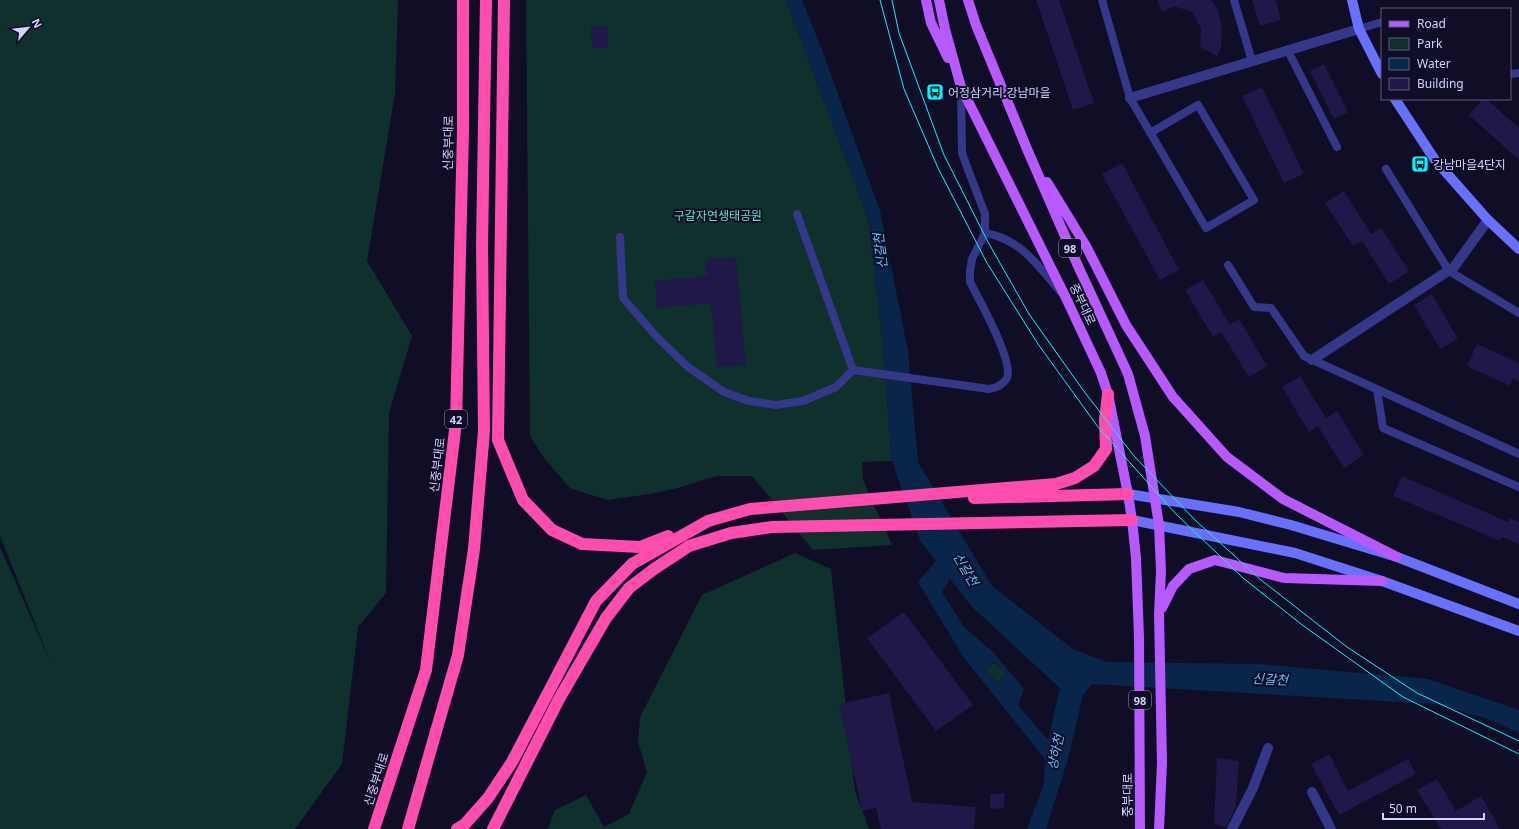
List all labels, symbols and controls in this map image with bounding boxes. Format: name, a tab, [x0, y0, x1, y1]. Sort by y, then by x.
north arrow	[8, 8, 48, 48]
legend	[1381, 8, 1511, 100]
text: Road	[1417, 15, 1446, 32]
text: N	[29, 16, 46, 31]
text: Park	[1417, 35, 1443, 52]
text: Water	[1417, 55, 1451, 72]
text: Building	[1417, 75, 1464, 92]
bus stop icon: 어정삼거리.강남마을	[925, 82, 945, 102]
place label: 어정삼거리.강남마을	[948, 84, 1051, 101]
street label: 신중부대로	[439, 115, 457, 171]
bus stop icon: 강남마을4단지	[1410, 154, 1430, 174]
place label: 강남마을4단지	[1433, 156, 1506, 173]
park label: 구갈자연생태공원	[674, 207, 762, 224]
water label: 신갈천	[869, 231, 891, 270]
road number: 98	[1059, 239, 1081, 257]
street label: 중부대로	[1066, 280, 1100, 328]
road number: 42	[445, 410, 467, 428]
street label: 신중부대로	[425, 437, 449, 493]
water label: 신갈천	[949, 549, 983, 590]
water label: 신갈천	[1252, 669, 1289, 689]
road number: 98	[1129, 691, 1151, 709]
water label: 상하천	[1042, 732, 1068, 771]
street label: 신중부대로	[359, 750, 393, 808]
street label: 중부대로	[1119, 773, 1136, 817]
scale bar	[1383, 795, 1484, 821]
text: 50 m	[1389, 800, 1417, 817]

